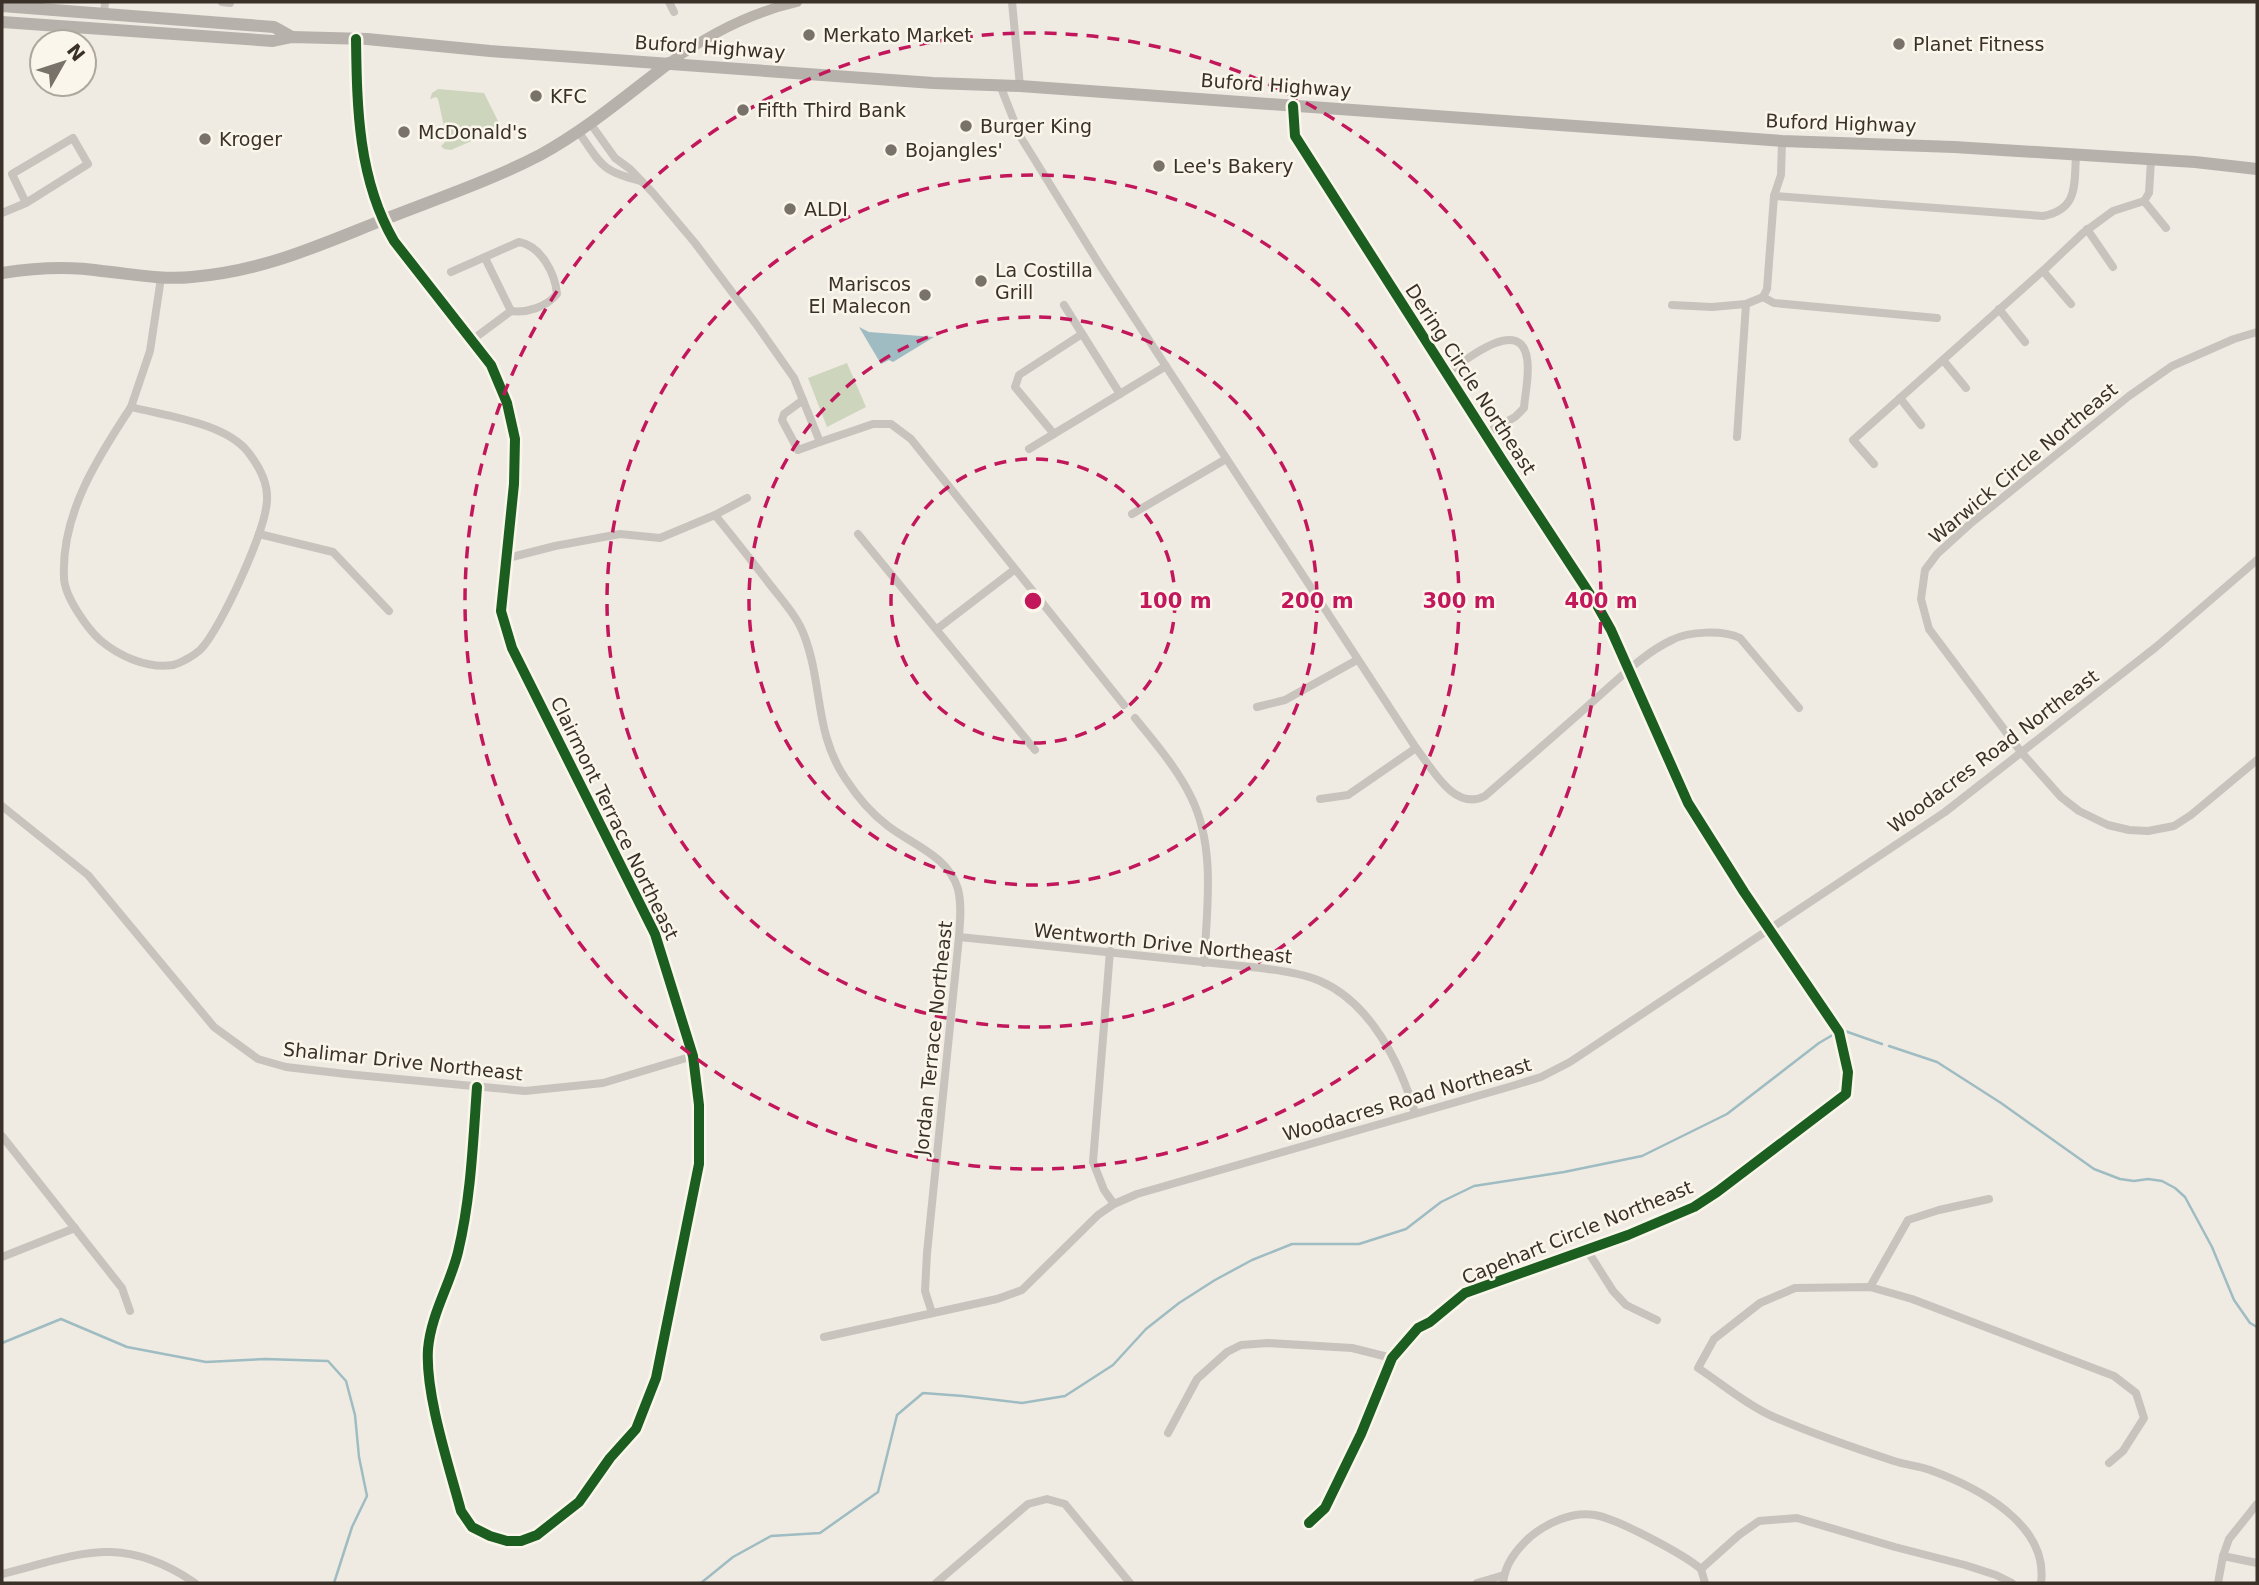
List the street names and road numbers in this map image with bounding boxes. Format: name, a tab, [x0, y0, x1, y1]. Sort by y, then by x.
street label: Buford Highway	[634, 31, 786, 63]
street label: Buford Highway	[1200, 69, 1352, 101]
street label: Buford Highway	[1765, 109, 1917, 137]
street label: Dering Circle Northeast	[1401, 280, 1541, 478]
street label: Warwick Circle Northeast	[1925, 378, 2121, 548]
street label: Woodacres Road Northeast	[1883, 665, 2103, 837]
street label: Clairmont Terrace Northeast	[546, 693, 684, 943]
street label: Wentworth Drive Northeast	[1033, 918, 1293, 968]
street label: Jordan Terrace Northeast	[910, 920, 956, 1157]
street label: Shalimar Drive Northeast	[282, 1037, 524, 1085]
street label: Woodacres Road Northeast	[1280, 1053, 1534, 1145]
street label: Capehart Circle Northeast	[1458, 1176, 1696, 1288]

